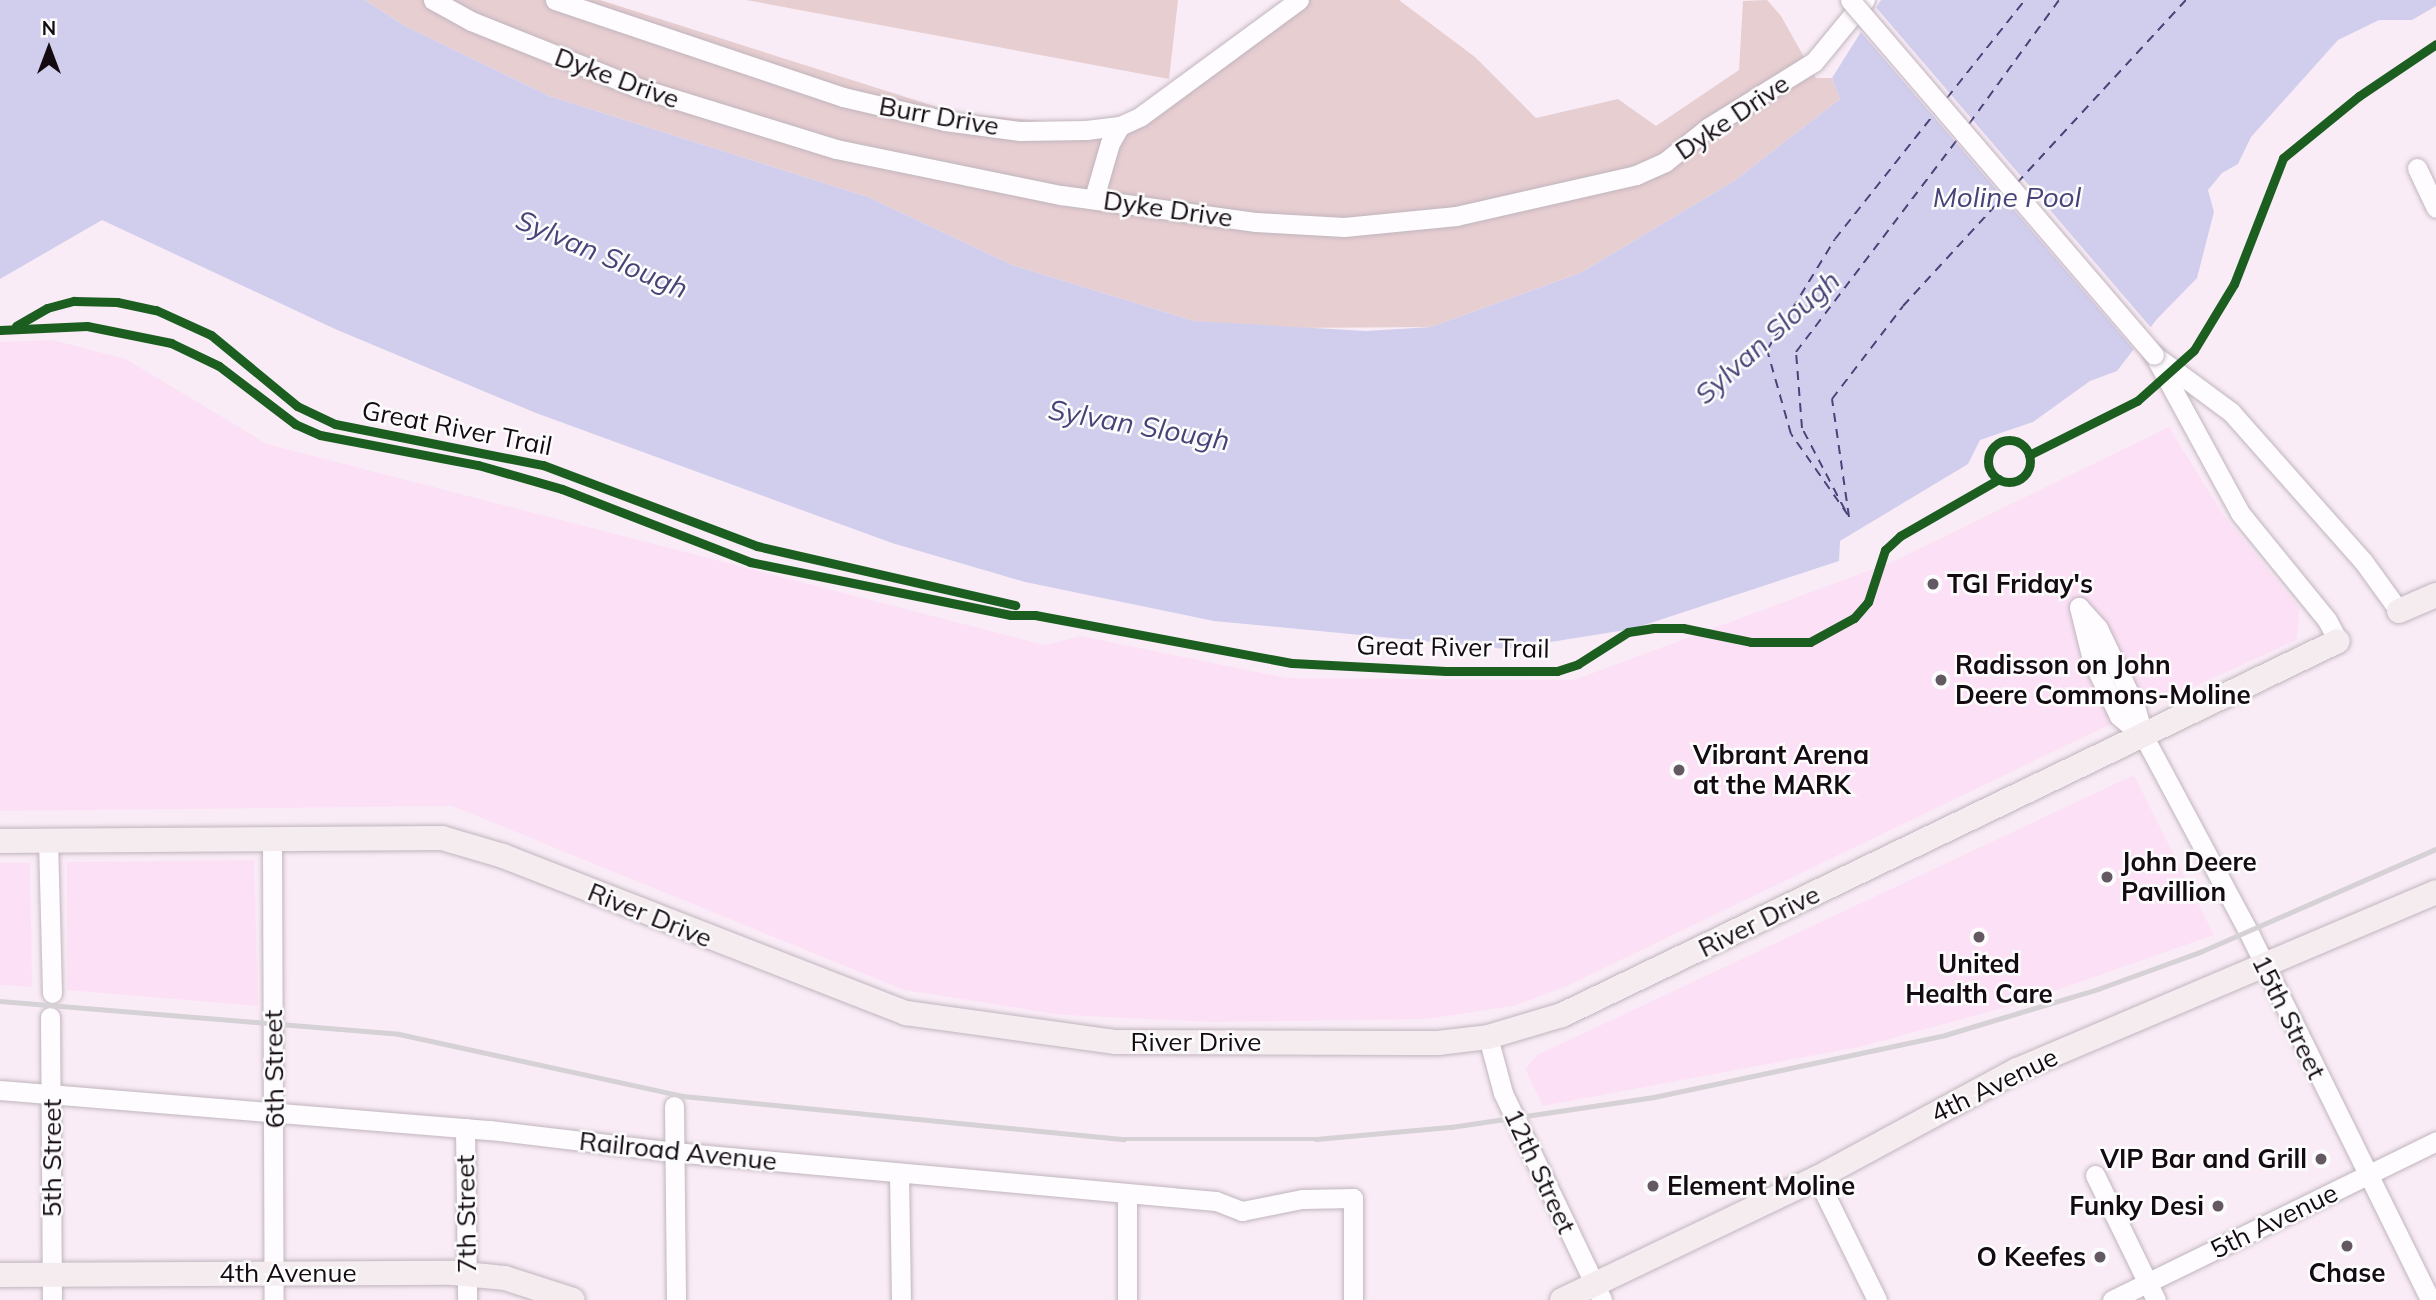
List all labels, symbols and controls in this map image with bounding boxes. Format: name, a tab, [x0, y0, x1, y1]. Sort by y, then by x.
north arrow	[14, 14, 84, 84]
text: N	[42, 16, 56, 40]
street label: Dyke Drive	[551, 41, 683, 115]
street label: Dyke Drive	[1669, 68, 1795, 166]
street label: Burr Drive	[877, 90, 1001, 142]
water label: Moline Pool	[1933, 180, 2081, 214]
street label: Dyke Drive	[1101, 185, 1235, 233]
water label: Sylvan Slough	[511, 203, 693, 305]
water label: Sylvan Slough	[1688, 263, 1846, 411]
water label: Sylvan Slough	[1046, 393, 1232, 457]
street label: Great River Trail	[359, 394, 555, 462]
place label: TGI Friday's	[1947, 568, 2093, 600]
marker: TGI Friday's	[1925, 576, 1941, 592]
street label: Great River Trail	[1356, 630, 1550, 664]
place label: Radisson on John Deere Commons-Moline	[1955, 649, 2251, 710]
marker: Radisson on John Deere Commons-Moline	[1933, 672, 1949, 688]
place label: Vibrant Arena at the MARK	[1693, 739, 1869, 800]
marker: Vibrant Arena at the MARK	[1671, 762, 1687, 778]
place label: John Deere Pavillion	[2121, 846, 2257, 908]
marker: John Deere Pavillion	[2099, 869, 2115, 885]
street label: River Drive	[583, 876, 717, 954]
street label: River Drive	[1693, 878, 1825, 964]
marker: United Health Care	[1971, 929, 1987, 945]
place label: United Health Care	[1905, 948, 2053, 1010]
street label: 15th Street	[2246, 950, 2332, 1084]
street label: 6th Street	[257, 1009, 291, 1129]
street label: River Drive	[1131, 1026, 1261, 1058]
street label: 4th Avenue	[1925, 1041, 2063, 1129]
street label: 5th Street	[36, 1099, 68, 1217]
street label: 12th Street	[1497, 1104, 1583, 1238]
street label: Railroad Avenue	[578, 1125, 778, 1177]
place label: VIP Bar and Grill	[2100, 1143, 2307, 1175]
marker: VIP Bar and Grill	[2313, 1151, 2329, 1167]
street label: 7th Street	[449, 1154, 483, 1274]
place label: Element Moline	[1667, 1170, 1855, 1202]
street label: 5th Avenue	[2205, 1177, 2343, 1265]
marker: Element Moline	[1645, 1178, 1661, 1194]
place label: Funky Desi	[2069, 1190, 2204, 1222]
marker: Funky Desi	[2210, 1198, 2226, 1214]
marker: Chase	[2339, 1238, 2355, 1254]
place label: O Keefes	[1976, 1241, 2086, 1273]
marker: O Keefes	[2092, 1249, 2108, 1265]
street label: 4th Avenue	[219, 1257, 357, 1289]
place label: Chase	[2309, 1257, 2385, 1289]

